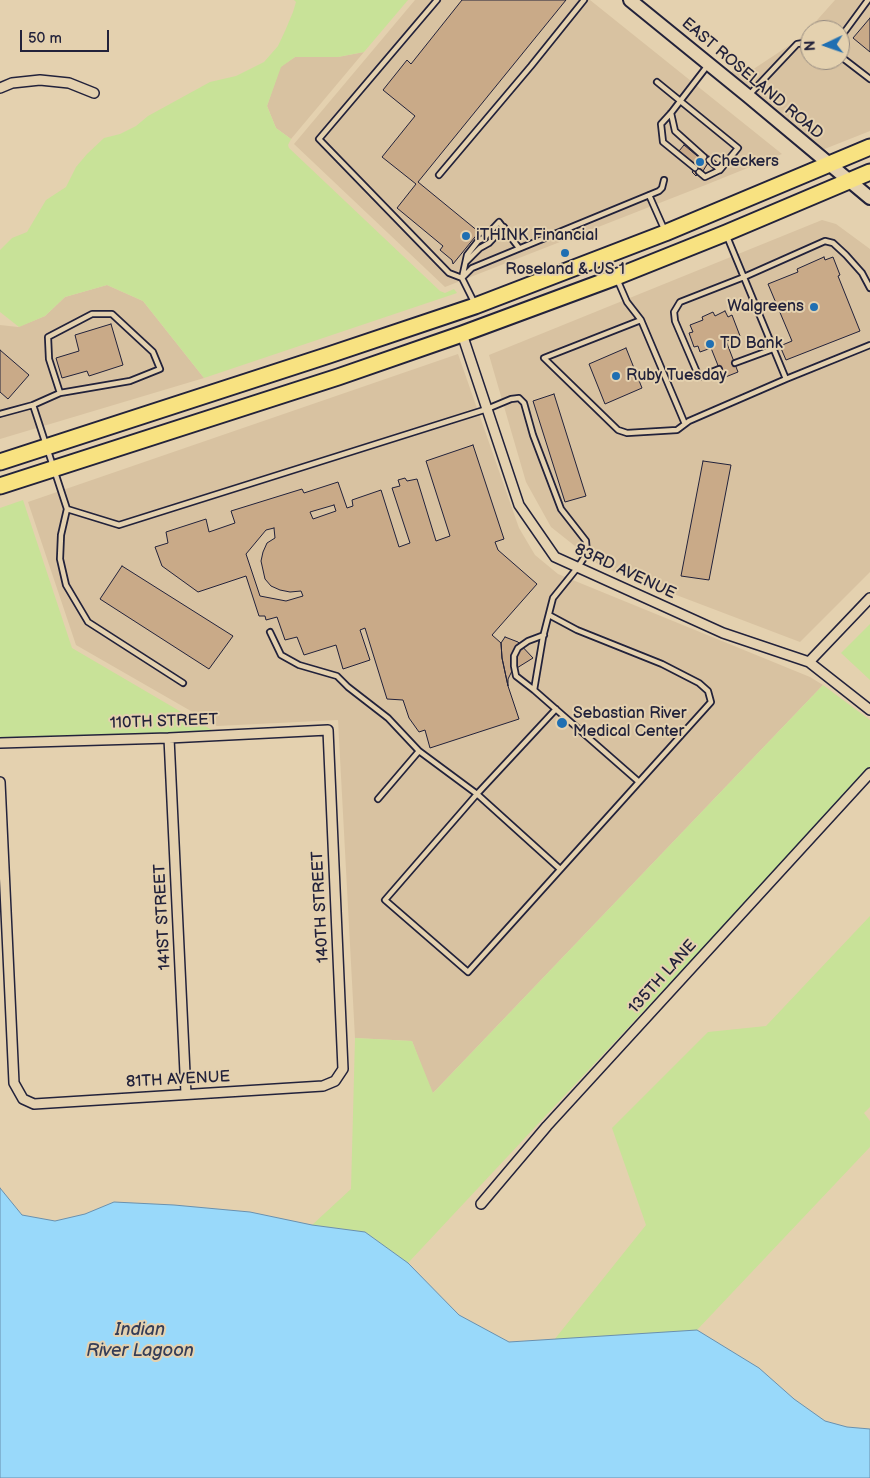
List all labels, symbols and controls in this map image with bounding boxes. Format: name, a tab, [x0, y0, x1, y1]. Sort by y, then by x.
street label: EAST ROSELAND ROAD	[677, 14, 827, 144]
scale bar	[22, 20, 111, 52]
north arrow	[800, 20, 850, 70]
text: 50 m	[28, 29, 62, 48]
place label: Checkers	[710, 152, 779, 172]
marker: Checkers	[694, 156, 706, 168]
place label: iTHINK Financial	[476, 226, 598, 246]
marker: iTHINK Financial	[460, 230, 472, 242]
marker: Roseland & US 1	[559, 247, 571, 259]
place label: Roseland & US 1	[505, 260, 625, 280]
place label: Walgreens	[727, 297, 804, 317]
marker: Walgreens	[808, 301, 820, 313]
place label: TD Bank	[720, 334, 782, 354]
marker: TD Bank	[704, 338, 716, 350]
place label: Ruby Tuesday	[626, 366, 727, 386]
marker: Ruby Tuesday	[610, 370, 622, 382]
street label: 83RD AVENUE	[571, 540, 679, 604]
place label: Sebastian River Medical Center	[573, 704, 687, 742]
street label: 110TH STREET	[109, 711, 219, 733]
marker: Sebastian River Medical Center	[555, 716, 569, 730]
street label: 140TH STREET	[308, 851, 334, 963]
street label: 141ST STREET	[151, 863, 175, 971]
street label: 135TH LANE	[625, 936, 701, 1018]
street label: 81TH AVENUE	[125, 1068, 231, 1092]
water label: Indian River Lagoon	[86, 1319, 194, 1362]

